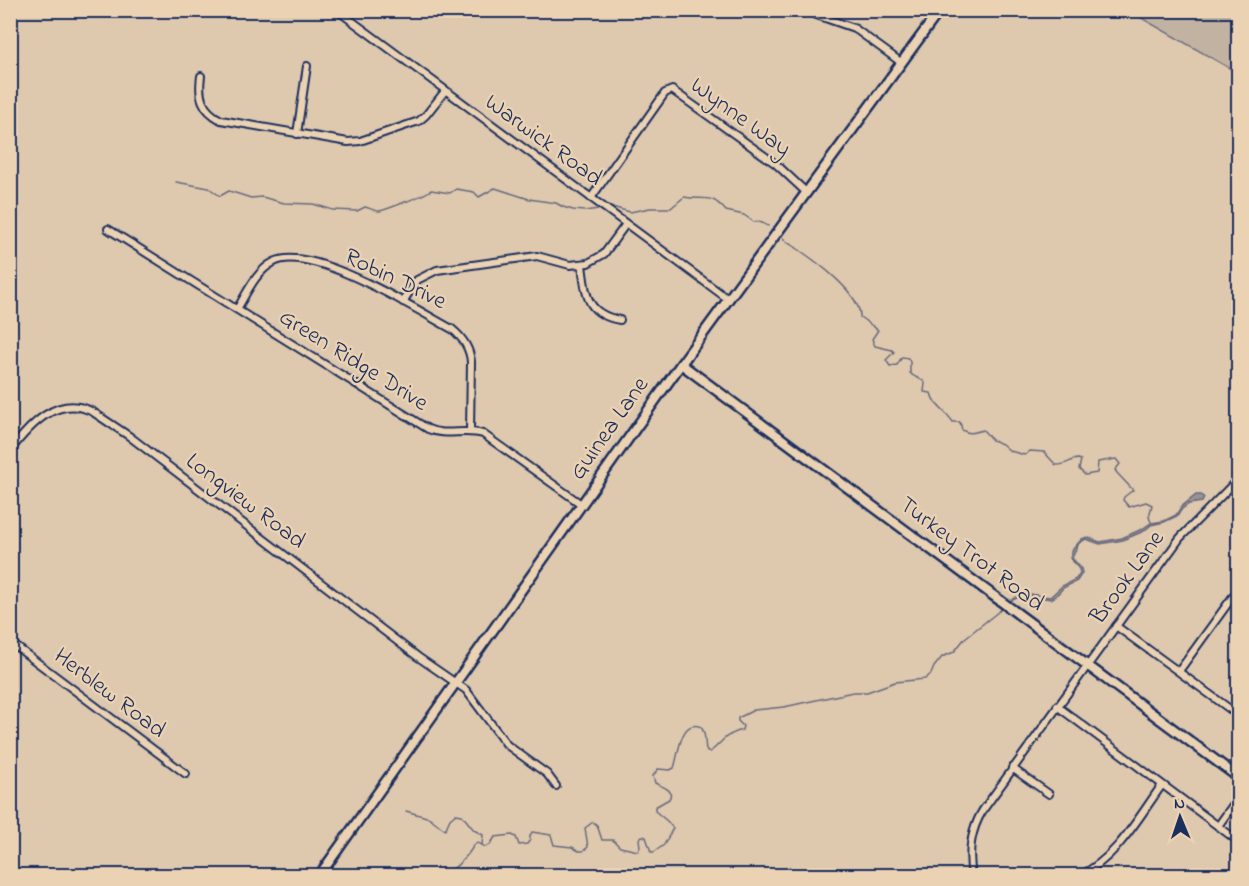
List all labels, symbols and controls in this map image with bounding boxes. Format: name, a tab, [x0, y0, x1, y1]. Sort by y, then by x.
street label: Wynne Way	[682, 69, 798, 167]
street label: Warwick Road	[477, 86, 610, 196]
street label: Robin Drive	[338, 240, 452, 320]
street label: Green Ridge Drive	[271, 301, 435, 421]
street label: Guinea Lane	[562, 370, 659, 488]
street label: Longview Road	[178, 445, 313, 559]
street label: Turkey Trot Road	[890, 489, 1051, 622]
street label: Brook Lane	[1081, 524, 1174, 633]
street label: Herblew Road	[45, 640, 173, 748]
north arrow	[1150, 787, 1210, 847]
text: N	[1174, 792, 1186, 816]

